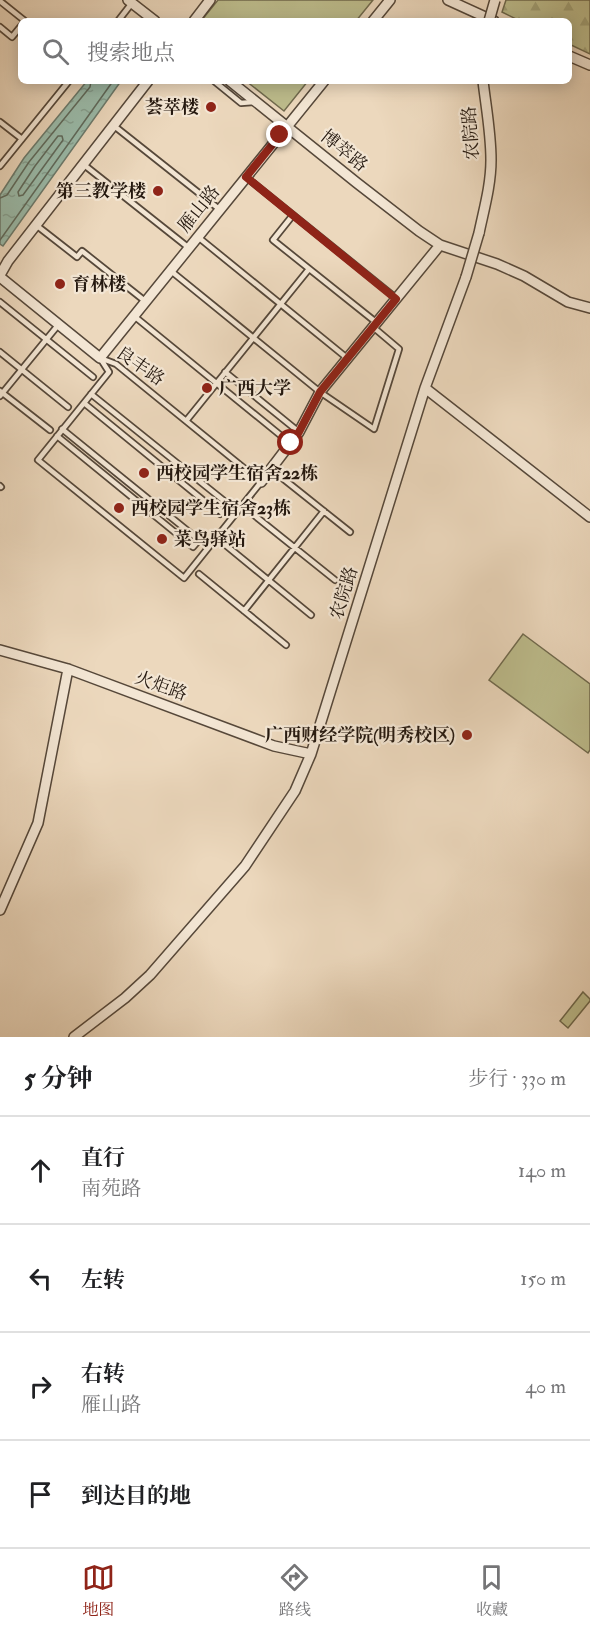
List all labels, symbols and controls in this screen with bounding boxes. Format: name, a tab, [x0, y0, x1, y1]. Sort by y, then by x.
search box	[18, 18, 572, 84]
icon: search	[39, 35, 72, 68]
text: 搜索地点	[87, 39, 175, 67]
place label: 荟萃楼	[145, 96, 199, 119]
marker: 荟萃楼	[204, 100, 218, 114]
street label: 农院路	[458, 105, 484, 161]
route end	[266, 121, 292, 147]
street label: 博萃路	[316, 125, 372, 177]
place label: 第三教学楼	[56, 180, 146, 203]
street label: 雁山路	[173, 181, 225, 237]
marker: 第三教学楼	[151, 184, 165, 198]
place label: 育林楼	[72, 273, 126, 296]
marker: 育林楼	[53, 277, 67, 291]
street label: 良丰路	[111, 341, 169, 391]
place label: 广西大学	[219, 377, 291, 400]
marker: 广西大学	[200, 381, 214, 395]
route start	[277, 429, 303, 455]
place label: 西校园学生宿舍22栋	[156, 462, 318, 485]
marker: 西校园学生宿舍22栋	[137, 466, 151, 480]
place label: 西校园学生宿舍23栋	[131, 497, 291, 520]
marker: 西校园学生宿舍23栋	[112, 501, 126, 515]
place label: 菜鸟驿站	[174, 528, 246, 551]
marker: 菜鸟驿站	[155, 532, 169, 546]
street label: 农院路	[325, 564, 363, 622]
street label: 火炬路	[132, 666, 190, 706]
place label: 广西财经学院(明秀校区)	[265, 724, 455, 747]
marker: 广西财经学院(明秀校区)	[460, 728, 474, 742]
text: 5 分钟	[24, 1063, 93, 1095]
text: 步行 · 330 m	[468, 1066, 566, 1091]
text: 直行	[81, 1144, 125, 1172]
icon: ahead	[24, 1154, 57, 1187]
text: 140 m	[518, 1158, 566, 1183]
text: 南苑路	[81, 1176, 141, 1201]
icon: left	[24, 1262, 57, 1295]
text: 左转	[81, 1266, 125, 1294]
text: 150 m	[520, 1266, 566, 1291]
text: 右转	[81, 1360, 125, 1388]
icon: right	[24, 1370, 57, 1403]
text: 40 m	[525, 1374, 566, 1399]
text: 雁山路	[81, 1392, 141, 1417]
icon: arrive	[24, 1478, 57, 1511]
text: 到达目的地	[81, 1482, 191, 1510]
tab: 地图	[82, 1561, 115, 1620]
tab: 路线	[278, 1561, 311, 1620]
tab: 收藏	[475, 1561, 508, 1620]

